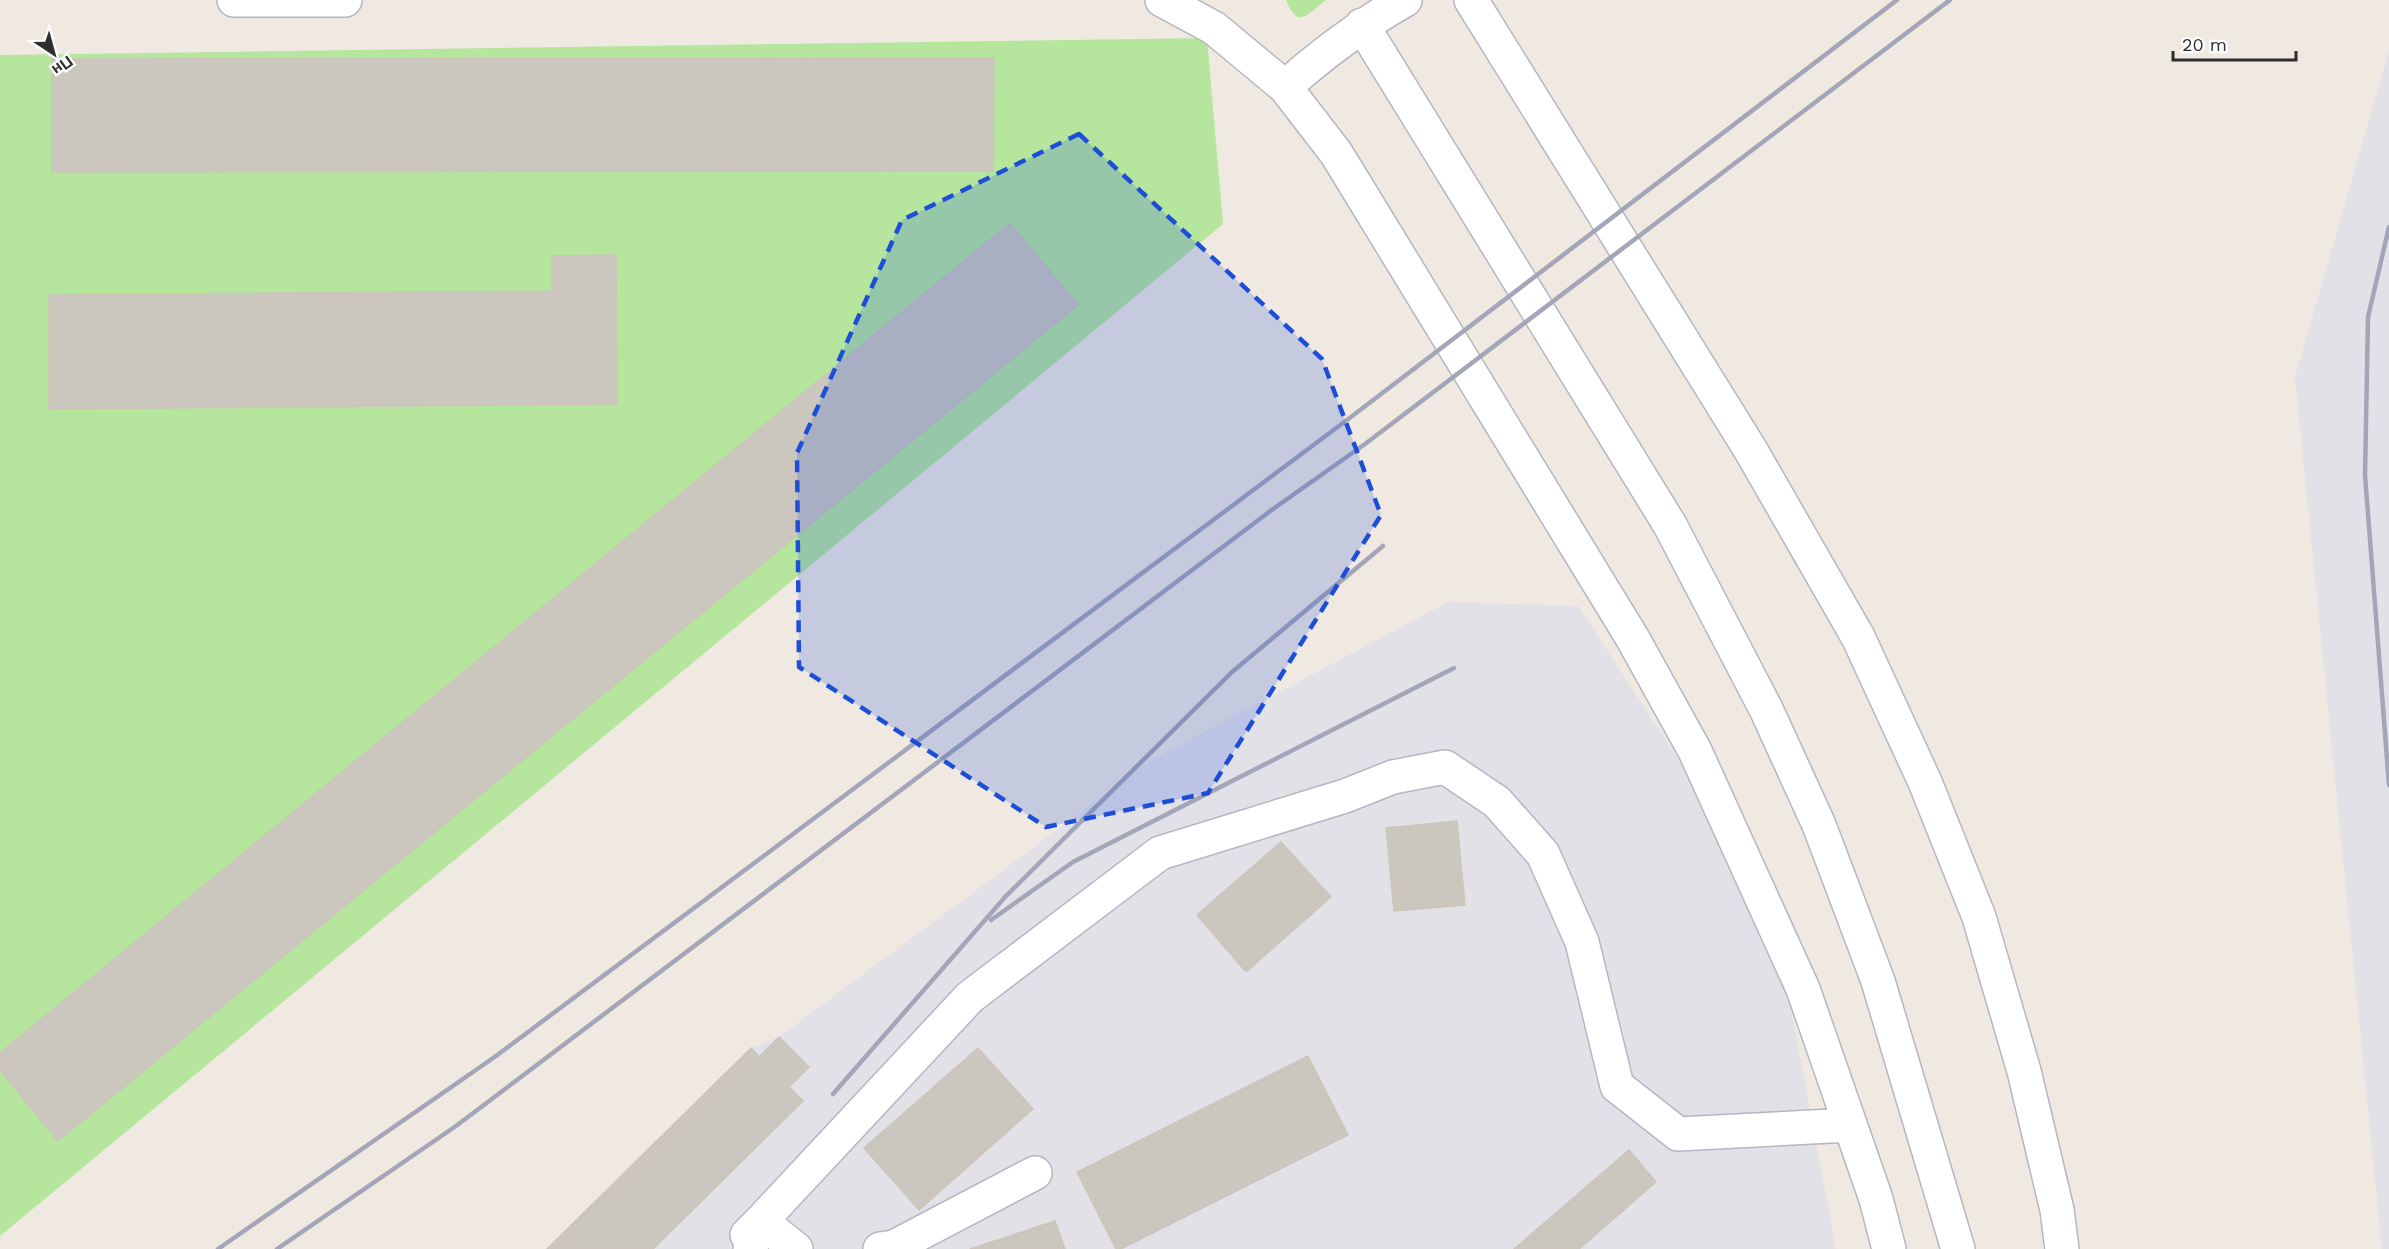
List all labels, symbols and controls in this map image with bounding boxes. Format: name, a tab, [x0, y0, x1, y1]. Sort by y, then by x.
north arrow	[24, 24, 84, 84]
scale bar	[2173, 24, 2296, 62]
text: 20 m	[2182, 34, 2227, 55]
text: Пн	[48, 52, 77, 80]

